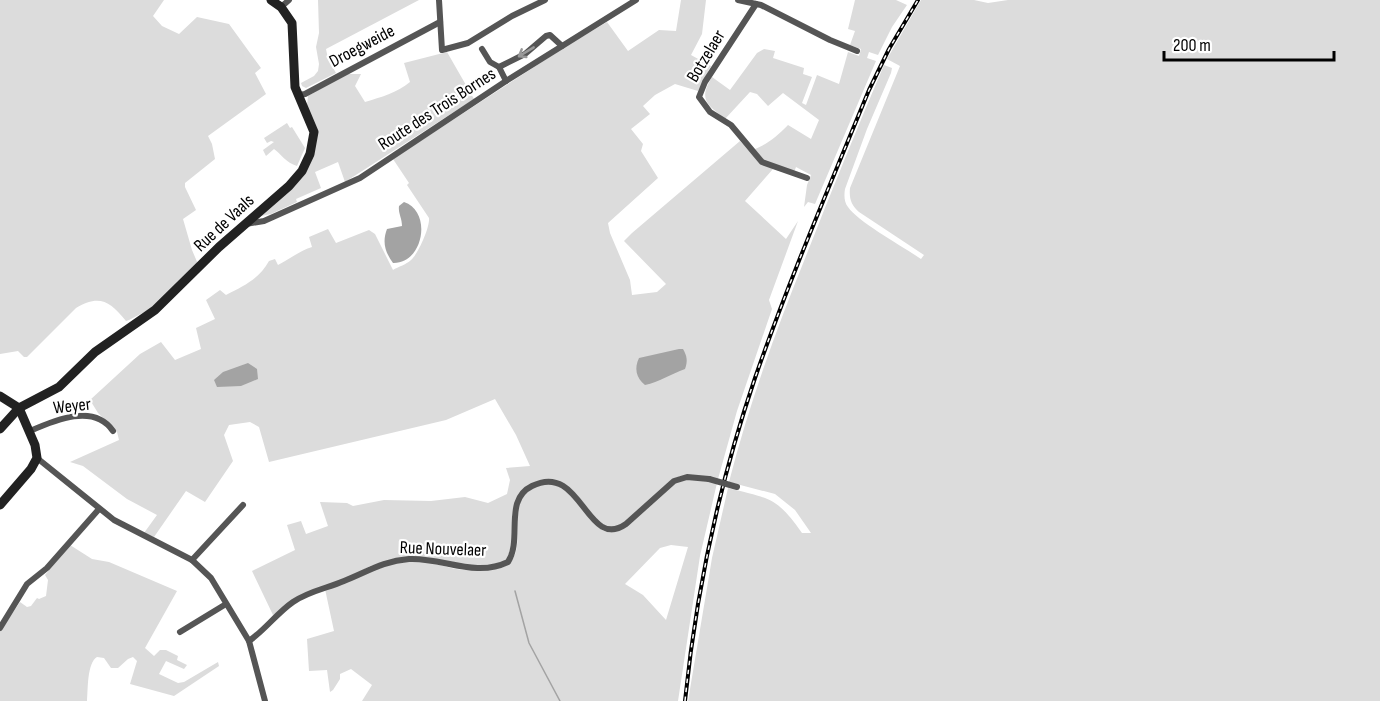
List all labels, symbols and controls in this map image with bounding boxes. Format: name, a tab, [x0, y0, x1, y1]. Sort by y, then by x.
street label: Droegweide	[326, 20, 398, 72]
scale bar	[1164, 24, 1334, 62]
street label: Botzelaer	[682, 26, 730, 86]
text: 200 m	[1173, 35, 1211, 56]
one-way arrow	[518, 47, 535, 59]
street label: Route des Trois Bornes	[374, 63, 500, 155]
street label: Rue de Vaals	[189, 190, 259, 256]
street label: Weyer	[52, 394, 92, 418]
street label: Rue Nouvelaer	[399, 537, 487, 561]

